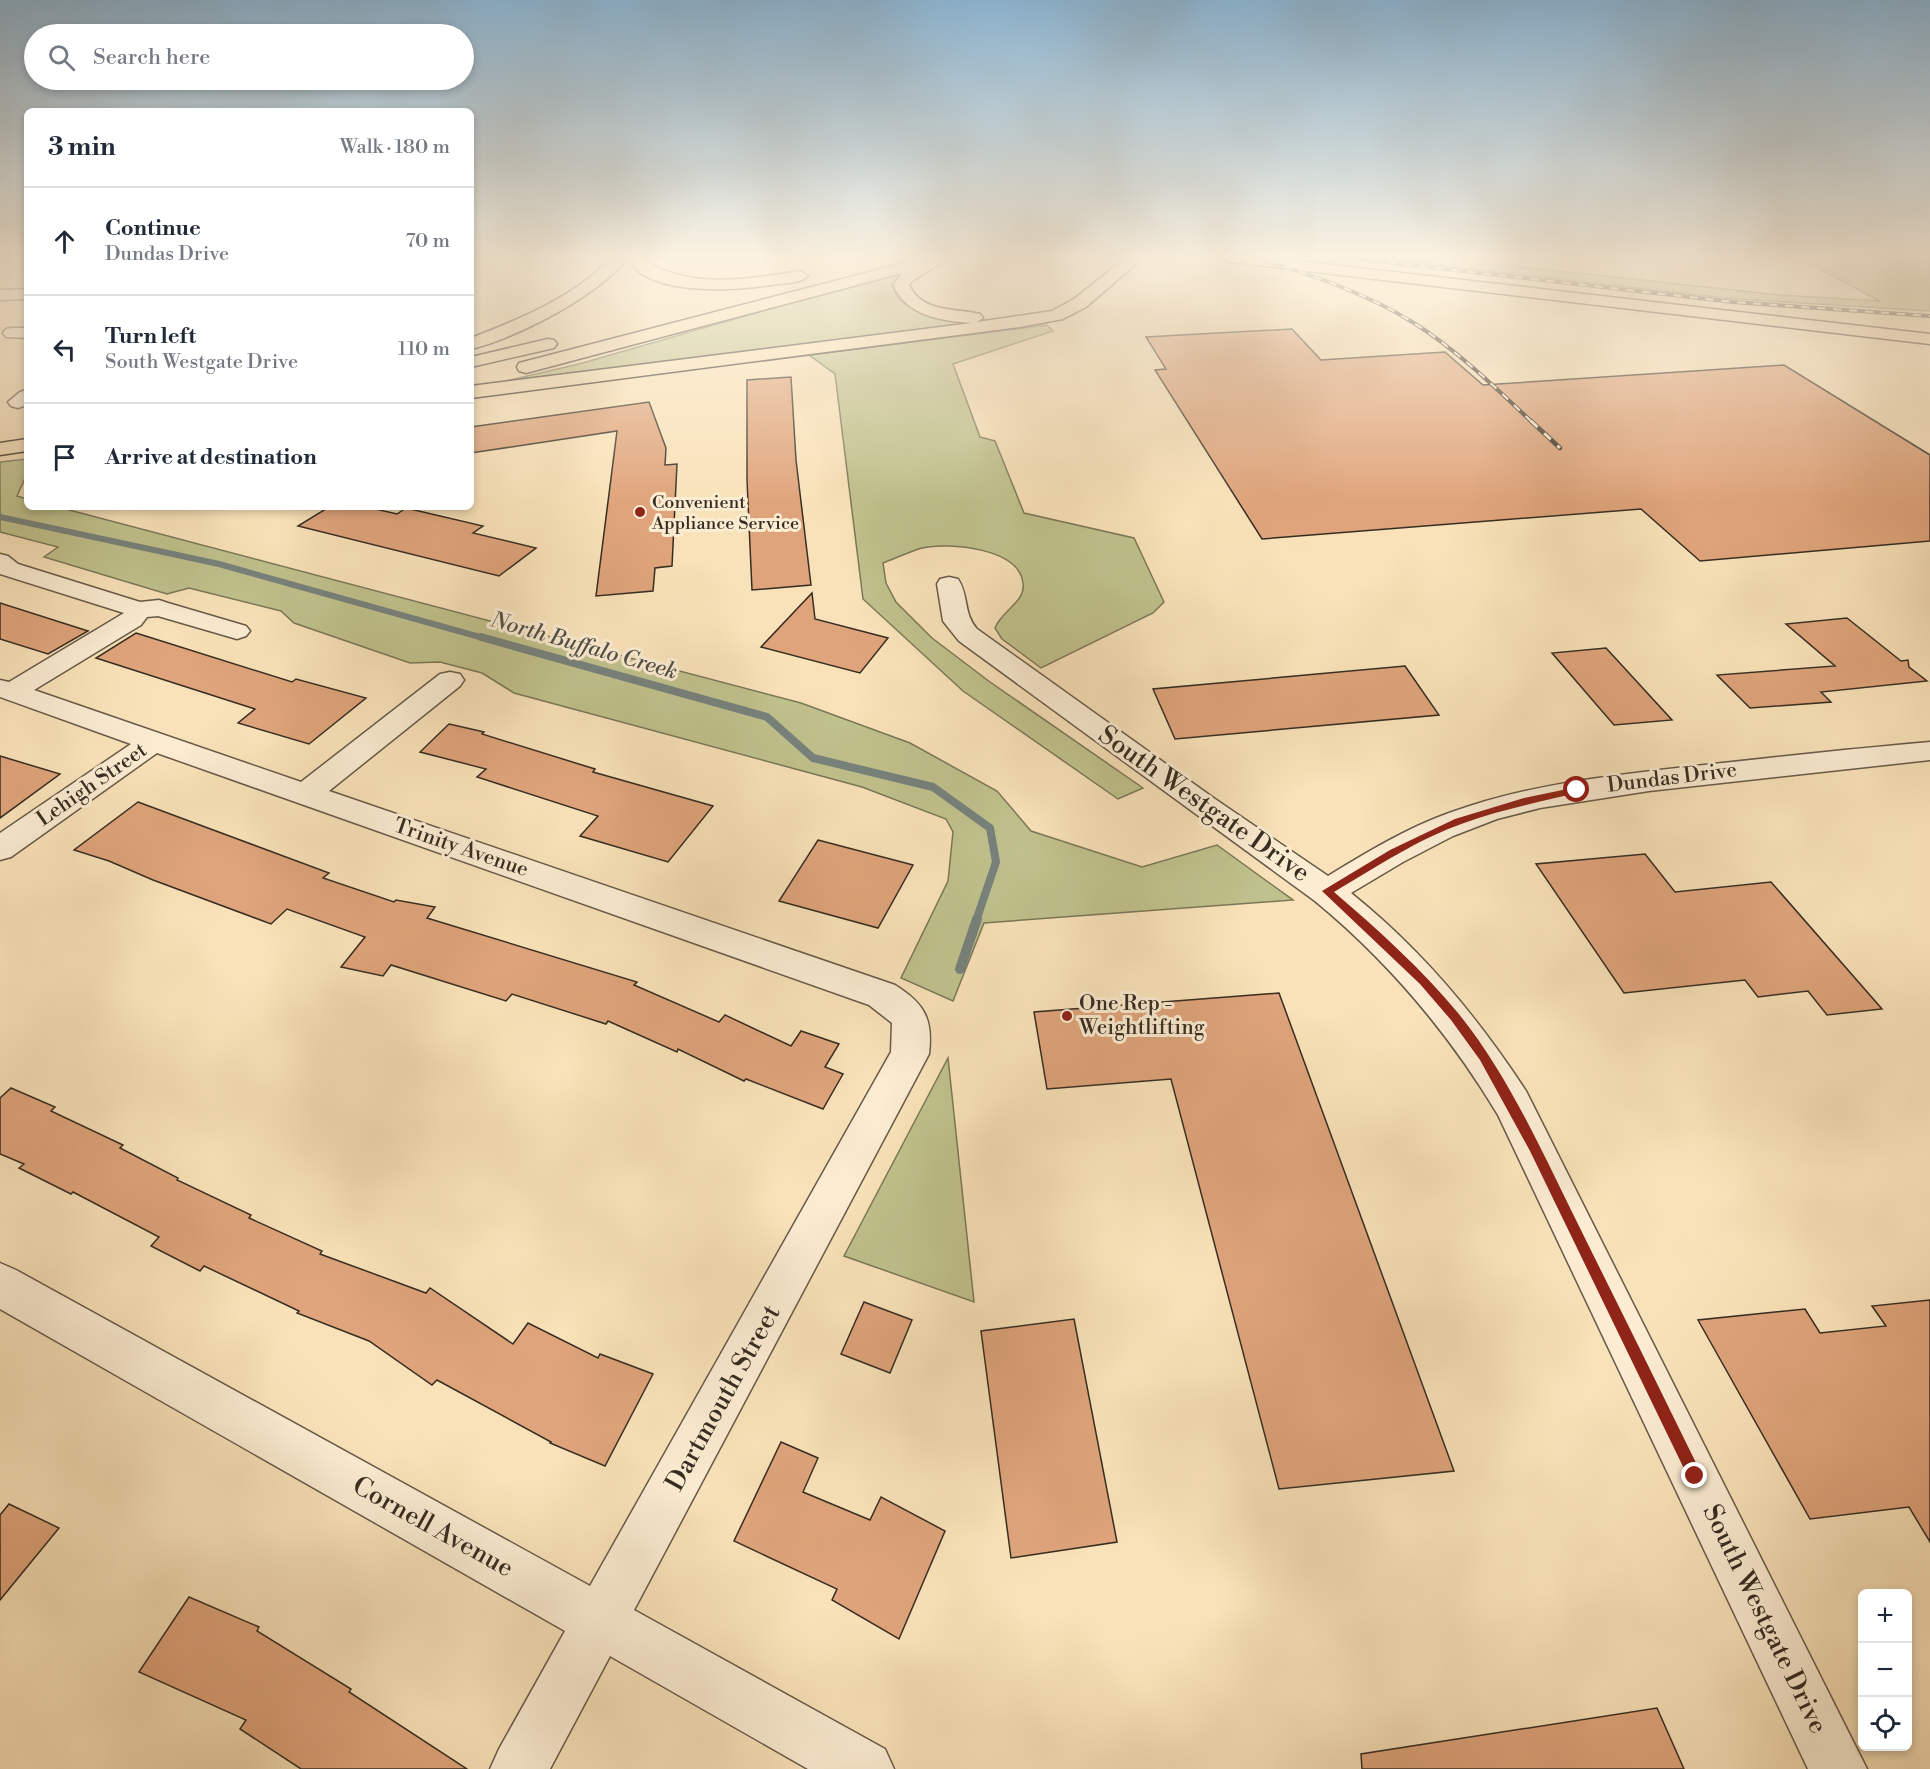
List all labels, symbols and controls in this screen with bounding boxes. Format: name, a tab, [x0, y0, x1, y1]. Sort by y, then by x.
search box	[24, 24, 474, 90]
icon: search	[45, 41, 78, 74]
text: Search here	[93, 44, 210, 71]
text: 3 min	[48, 131, 116, 163]
text: Walk · 180 m	[340, 135, 450, 160]
text: Continue	[105, 215, 201, 242]
icon: ahead	[48, 225, 81, 258]
text: 70 m	[406, 229, 450, 254]
text: Dundas Drive	[105, 242, 229, 267]
text: Turn left	[105, 323, 196, 350]
icon: left	[48, 333, 81, 366]
text: 110 m	[398, 337, 450, 362]
text: South Westgate Drive	[105, 350, 298, 375]
icon: arrive	[48, 441, 81, 474]
text: Arrive at destination	[105, 444, 317, 471]
place label: Convenient Appliance Service	[651, 491, 799, 535]
marker: Convenient Appliance Service	[633, 505, 647, 519]
water label: North Buffalo Creek	[487, 606, 680, 686]
street label: South Westgate Drive	[1092, 719, 1316, 889]
street label: Lehigh Street	[32, 737, 153, 833]
street label: Dundas Drive	[1606, 757, 1738, 799]
route start	[1563, 776, 1589, 802]
street label: Trinity Avenue	[390, 813, 532, 883]
place label: One Rep - Weightlifting	[1078, 991, 1205, 1041]
marker: One Rep - Weightlifting	[1060, 1009, 1074, 1023]
street label: Dartmouth Street	[659, 1299, 787, 1497]
route end	[1681, 1462, 1707, 1488]
street label: Cornell Avenue	[347, 1470, 519, 1584]
street label: South Westgate Drive	[1696, 1499, 1834, 1739]
map controls	[1858, 1589, 1912, 1751]
button: +	[1858, 1589, 1912, 1643]
button: −	[1858, 1643, 1912, 1697]
button: locate	[1858, 1697, 1912, 1751]

